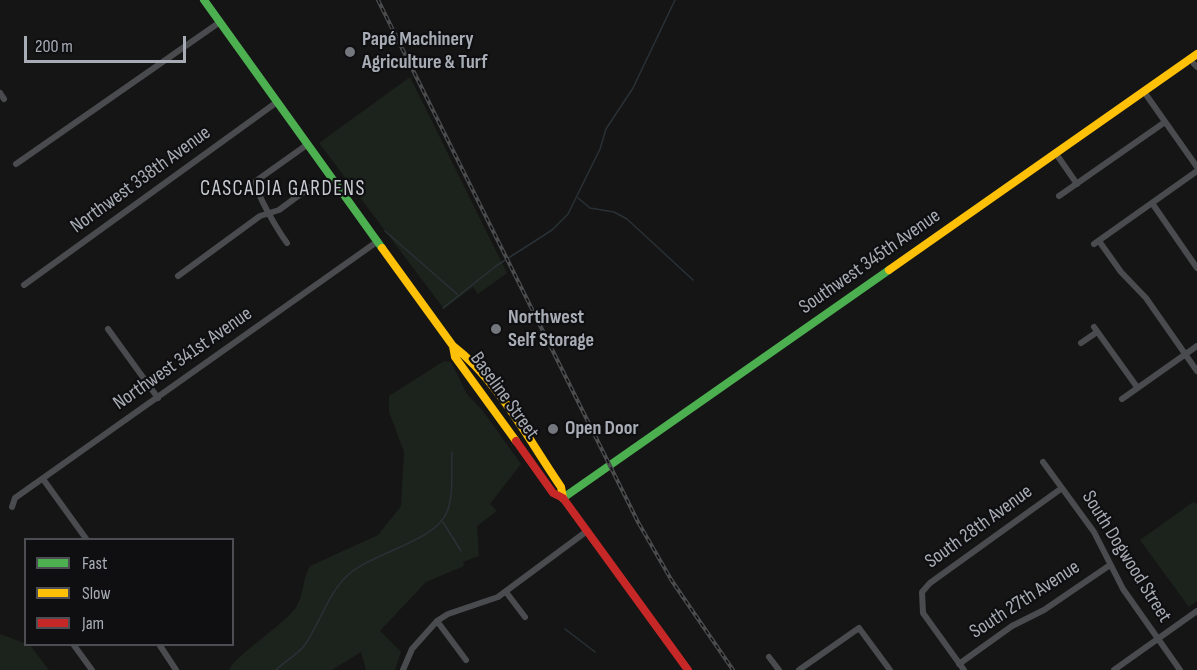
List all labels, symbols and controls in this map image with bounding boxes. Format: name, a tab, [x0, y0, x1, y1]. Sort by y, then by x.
scale bar	[27, 24, 189, 62]
place label: Papé Machinery Agriculture & Turf	[362, 28, 487, 75]
text: 200 m	[35, 36, 73, 57]
marker: Papé Machinery Agriculture & Turf	[343, 45, 357, 59]
street label: Northwest 338th Avenue	[66, 121, 216, 239]
district label: CASCADIA GARDENS	[200, 177, 366, 203]
street label: Southwest 345th Avenue	[795, 204, 945, 320]
street label: Northwest 341st Avenue	[109, 302, 257, 416]
place label: Northwest Self Storage	[508, 306, 594, 353]
marker: Northwest Self Storage	[489, 322, 503, 336]
street label: Baseline Street	[464, 348, 544, 444]
place label: Open Door	[565, 417, 639, 441]
marker: Open Door	[546, 422, 560, 436]
street label: South 28th Avenue	[921, 480, 1037, 574]
street label: South Dogwood Street	[1076, 487, 1176, 627]
legend	[24, 538, 234, 646]
text: Fast	[82, 553, 107, 574]
street label: South 27th Avenue	[966, 556, 1084, 644]
text: Slow	[82, 583, 111, 604]
text: Jam	[82, 613, 104, 634]

